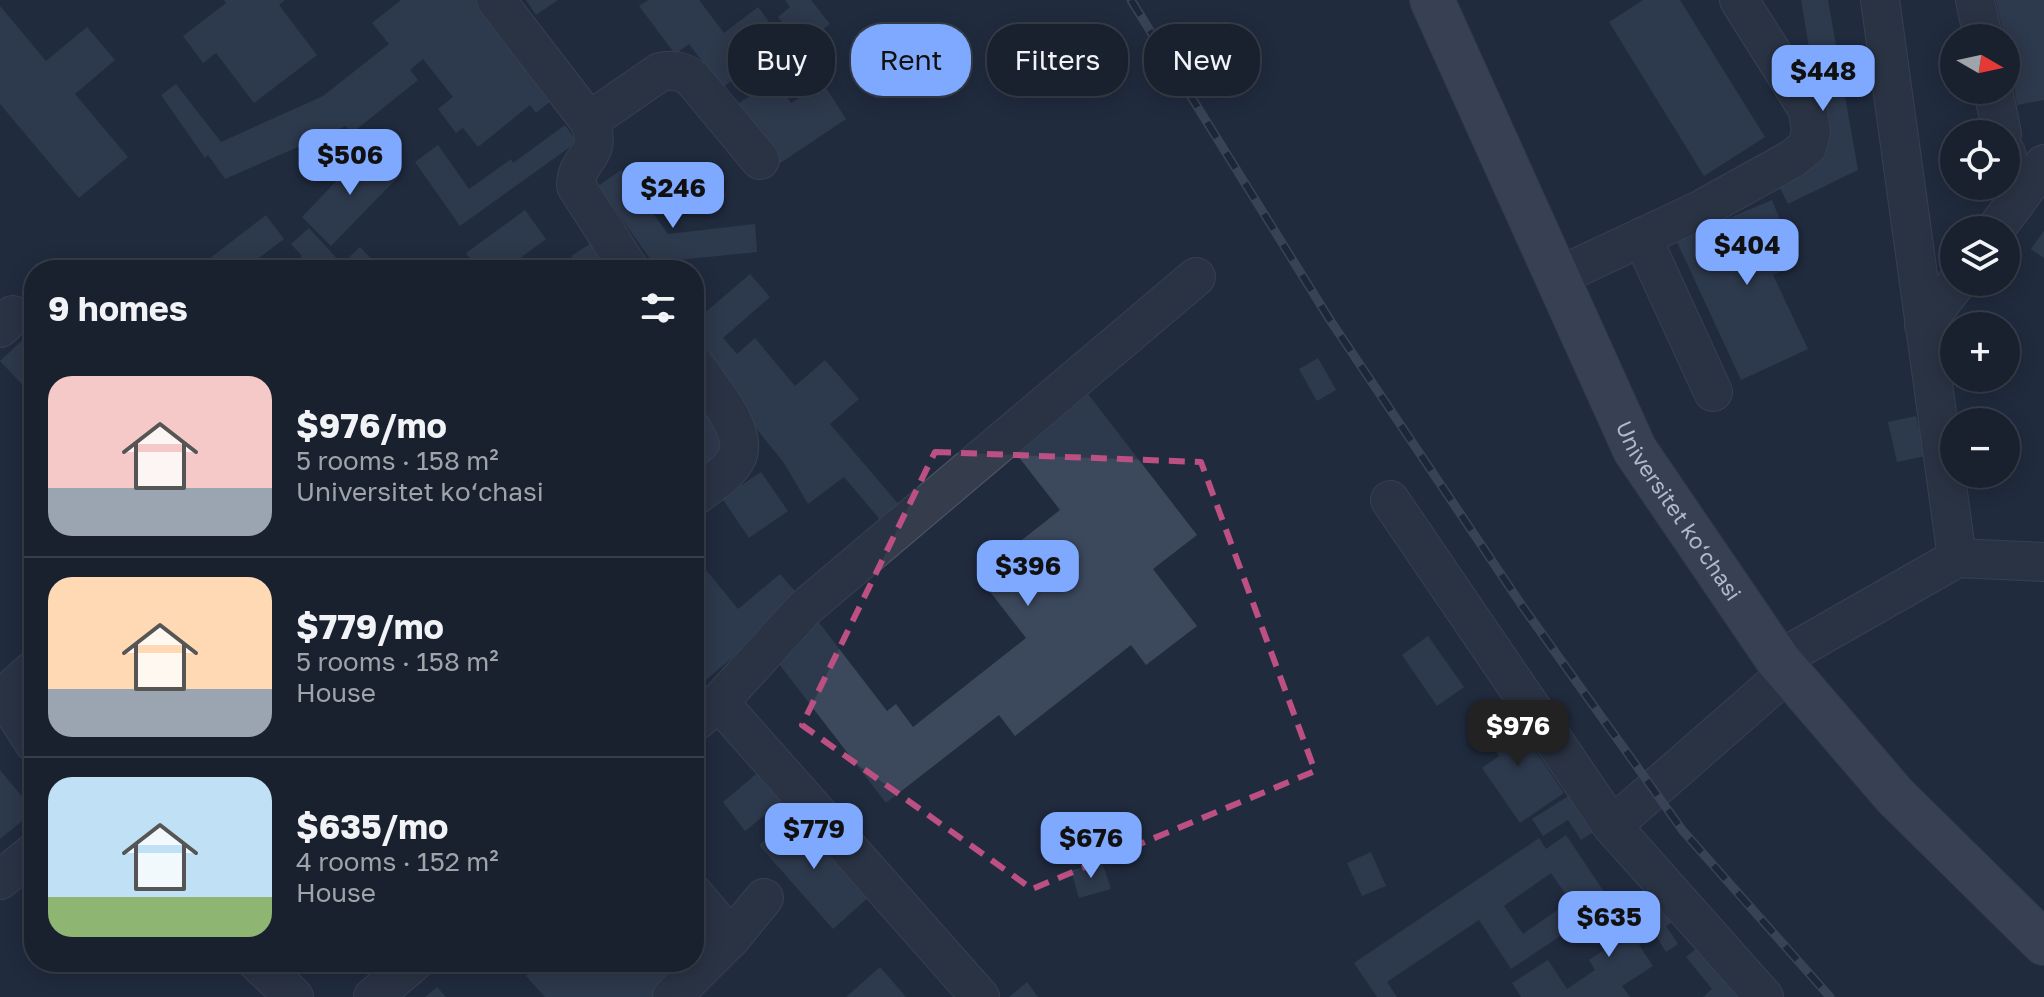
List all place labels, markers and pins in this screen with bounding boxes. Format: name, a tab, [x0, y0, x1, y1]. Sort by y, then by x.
pin: $448	[1776, 45, 1870, 113]
pin: $506	[303, 129, 397, 197]
pin: $246	[626, 162, 720, 230]
pin: $404	[1700, 219, 1794, 287]
pin: $396	[981, 540, 1075, 608]
pin: $976	[1471, 700, 1565, 768]
pin: $779	[767, 803, 861, 871]
pin: $676	[1044, 812, 1138, 880]
pin: $635	[1562, 891, 1656, 959]

